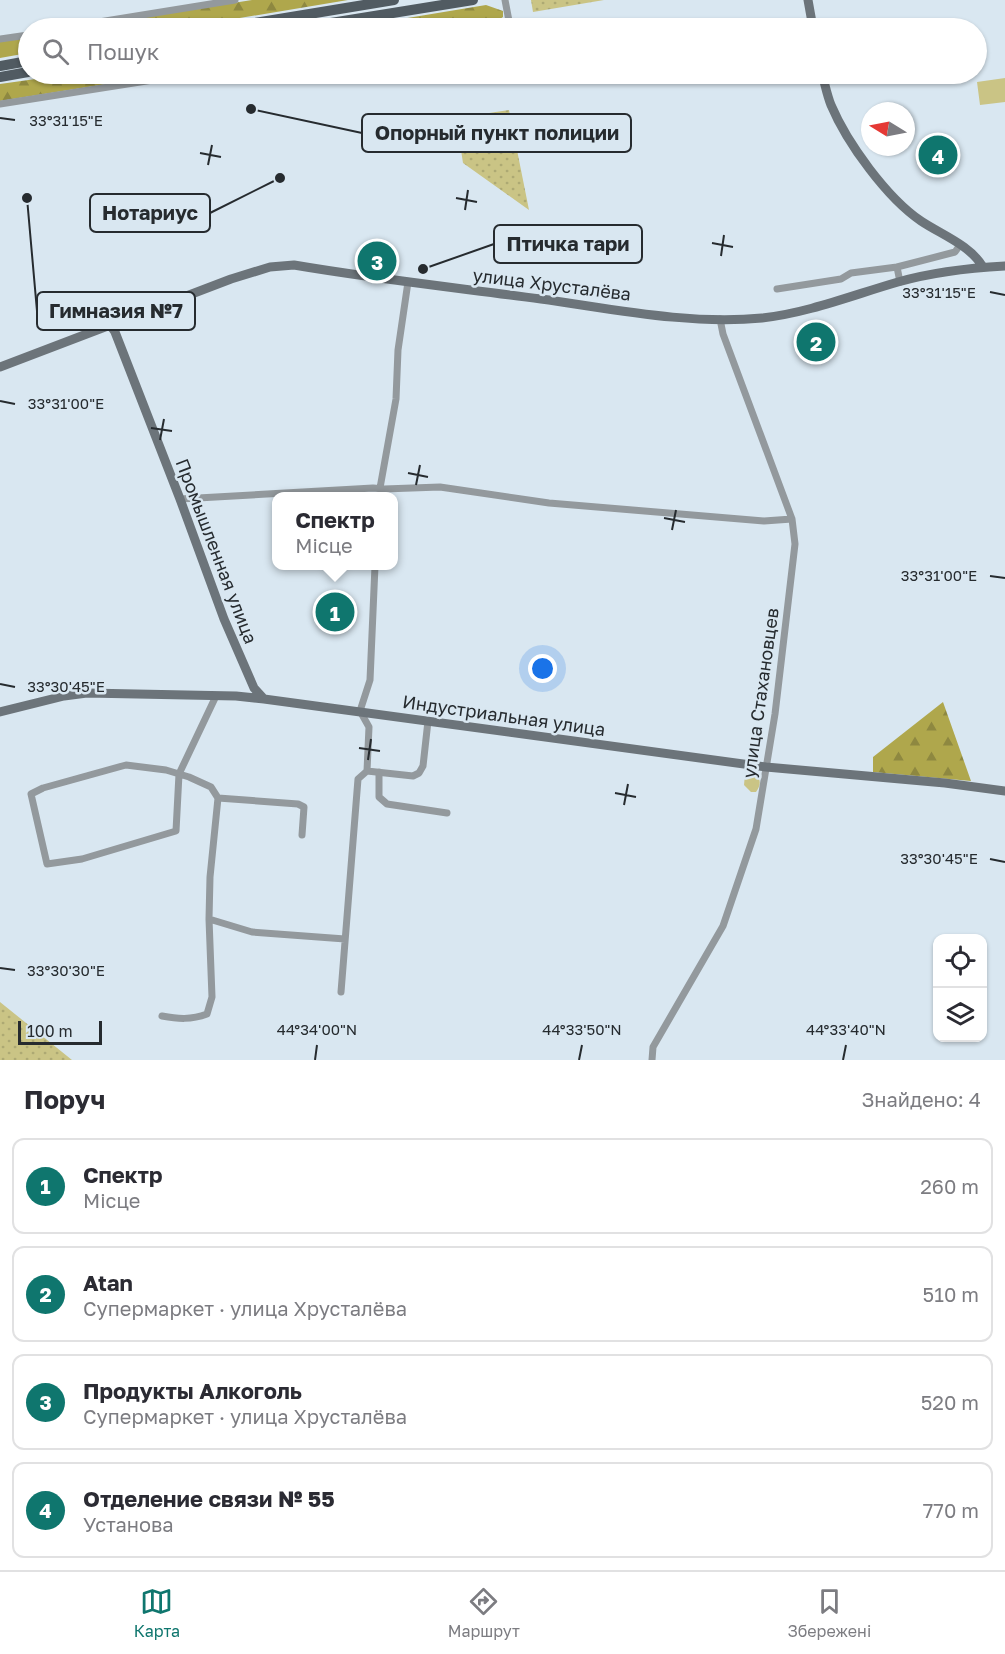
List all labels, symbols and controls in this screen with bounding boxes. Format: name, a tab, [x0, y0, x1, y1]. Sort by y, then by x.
search box	[18, 18, 987, 84]
icon: search	[39, 35, 72, 68]
text: Пошук	[87, 38, 160, 65]
north arrow	[861, 102, 915, 156]
text: 33°31'15"E	[29, 111, 103, 129]
callout: Опорный пункт полиции	[362, 114, 631, 152]
text: Опорный пункт полиции	[375, 120, 619, 144]
pin: 4	[918, 132, 958, 178]
callout: Нотариус	[90, 194, 210, 232]
text: Нотариус	[102, 200, 198, 224]
callout: Птичка тари	[494, 225, 642, 263]
text: Птичка тари	[506, 231, 630, 255]
pin: 3	[358, 238, 397, 284]
street label: улица Хрусталёва	[472, 263, 632, 305]
text: 33°31'15"E	[902, 283, 976, 301]
callout: Гимназия №7	[37, 292, 195, 330]
text: Гимназия №7	[49, 298, 183, 322]
pin: 2	[796, 320, 836, 364]
text: 33°31'00"E	[28, 394, 104, 412]
street label: Промышленная улица	[171, 455, 263, 647]
popup	[272, 492, 398, 570]
text: Спектр	[295, 506, 375, 533]
text: Місце	[295, 533, 353, 557]
text: 33°31'00"E	[901, 566, 977, 584]
pin: 1	[316, 590, 354, 634]
street label: улица Стахановцев	[737, 606, 783, 780]
your location	[528, 654, 557, 683]
text: 33°30'45"E	[27, 677, 105, 695]
street label: Индустриальная улица	[401, 690, 607, 740]
text: 33°30'45"E	[900, 849, 978, 867]
map controls	[933, 934, 987, 1042]
button: locate	[933, 934, 987, 988]
text: 33°30'30"E	[27, 961, 105, 979]
button: layers	[933, 988, 987, 1042]
scale bar	[18, 1018, 102, 1046]
text: 44°34'00"N	[277, 1020, 357, 1038]
text: 44°33'50"N	[542, 1020, 622, 1038]
text: 44°33'40"N	[806, 1020, 886, 1038]
text: 100 m	[27, 1021, 73, 1041]
text: Поруч	[24, 1084, 105, 1115]
text: Знайдено: 4	[861, 1087, 981, 1111]
text: Спектр	[83, 1161, 163, 1188]
text: 1	[40, 1174, 51, 1198]
text: 260 m	[920, 1174, 979, 1198]
text: Місце	[83, 1188, 140, 1212]
text: Atan	[83, 1269, 133, 1296]
text: 2	[39, 1282, 52, 1306]
text: 510 m	[923, 1282, 979, 1306]
text: Супермаркет · улица Хрусталёва	[83, 1296, 407, 1320]
text: Продукты Алкоголь	[83, 1377, 302, 1404]
text: 3	[39, 1390, 52, 1414]
text: 520 m	[921, 1390, 979, 1414]
text: Супермаркет · улица Хрусталёва	[83, 1404, 407, 1428]
text: Отделение связи № 55	[83, 1485, 335, 1512]
text: 4	[39, 1498, 52, 1522]
text: 770 m	[923, 1498, 979, 1522]
text: Установа	[83, 1512, 174, 1536]
tab: Карта	[134, 1585, 180, 1641]
tab: Маршрут	[448, 1585, 520, 1641]
tab: Збережені	[788, 1585, 871, 1641]

